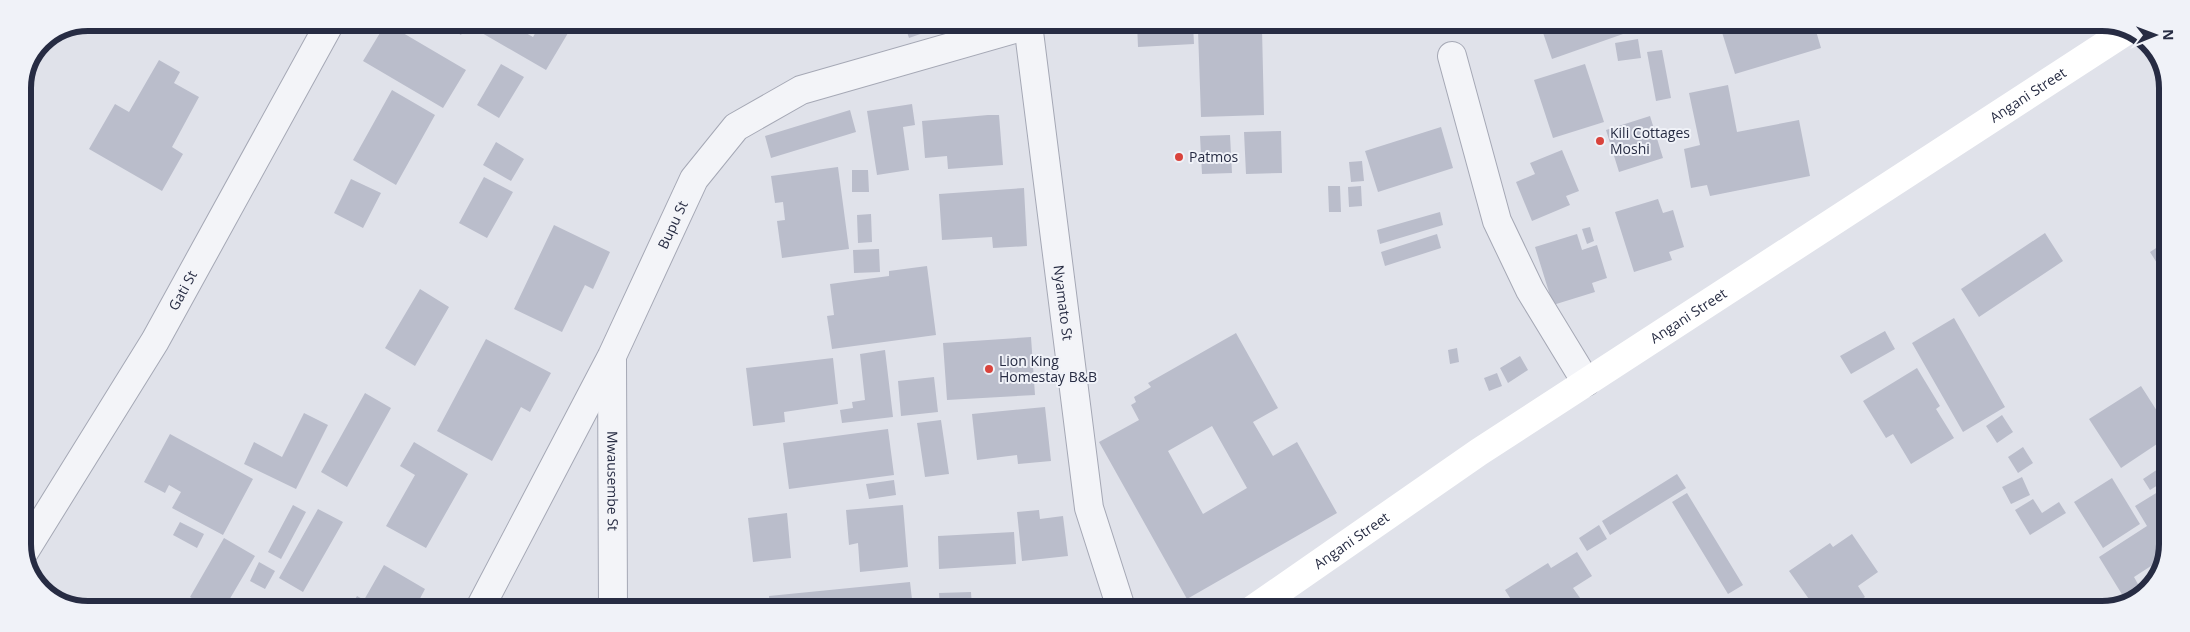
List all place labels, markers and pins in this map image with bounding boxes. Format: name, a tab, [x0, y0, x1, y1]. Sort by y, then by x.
place label: Kili Cottages Moshi	[1610, 123, 1690, 158]
marker: Kili Cottages Moshi	[1594, 135, 1606, 147]
place label: Patmos	[1189, 147, 1239, 166]
marker: Patmos	[1173, 151, 1185, 163]
place label: Lion King Homestay B&B	[999, 351, 1097, 386]
marker: Lion King Homestay B&B	[983, 363, 995, 375]

